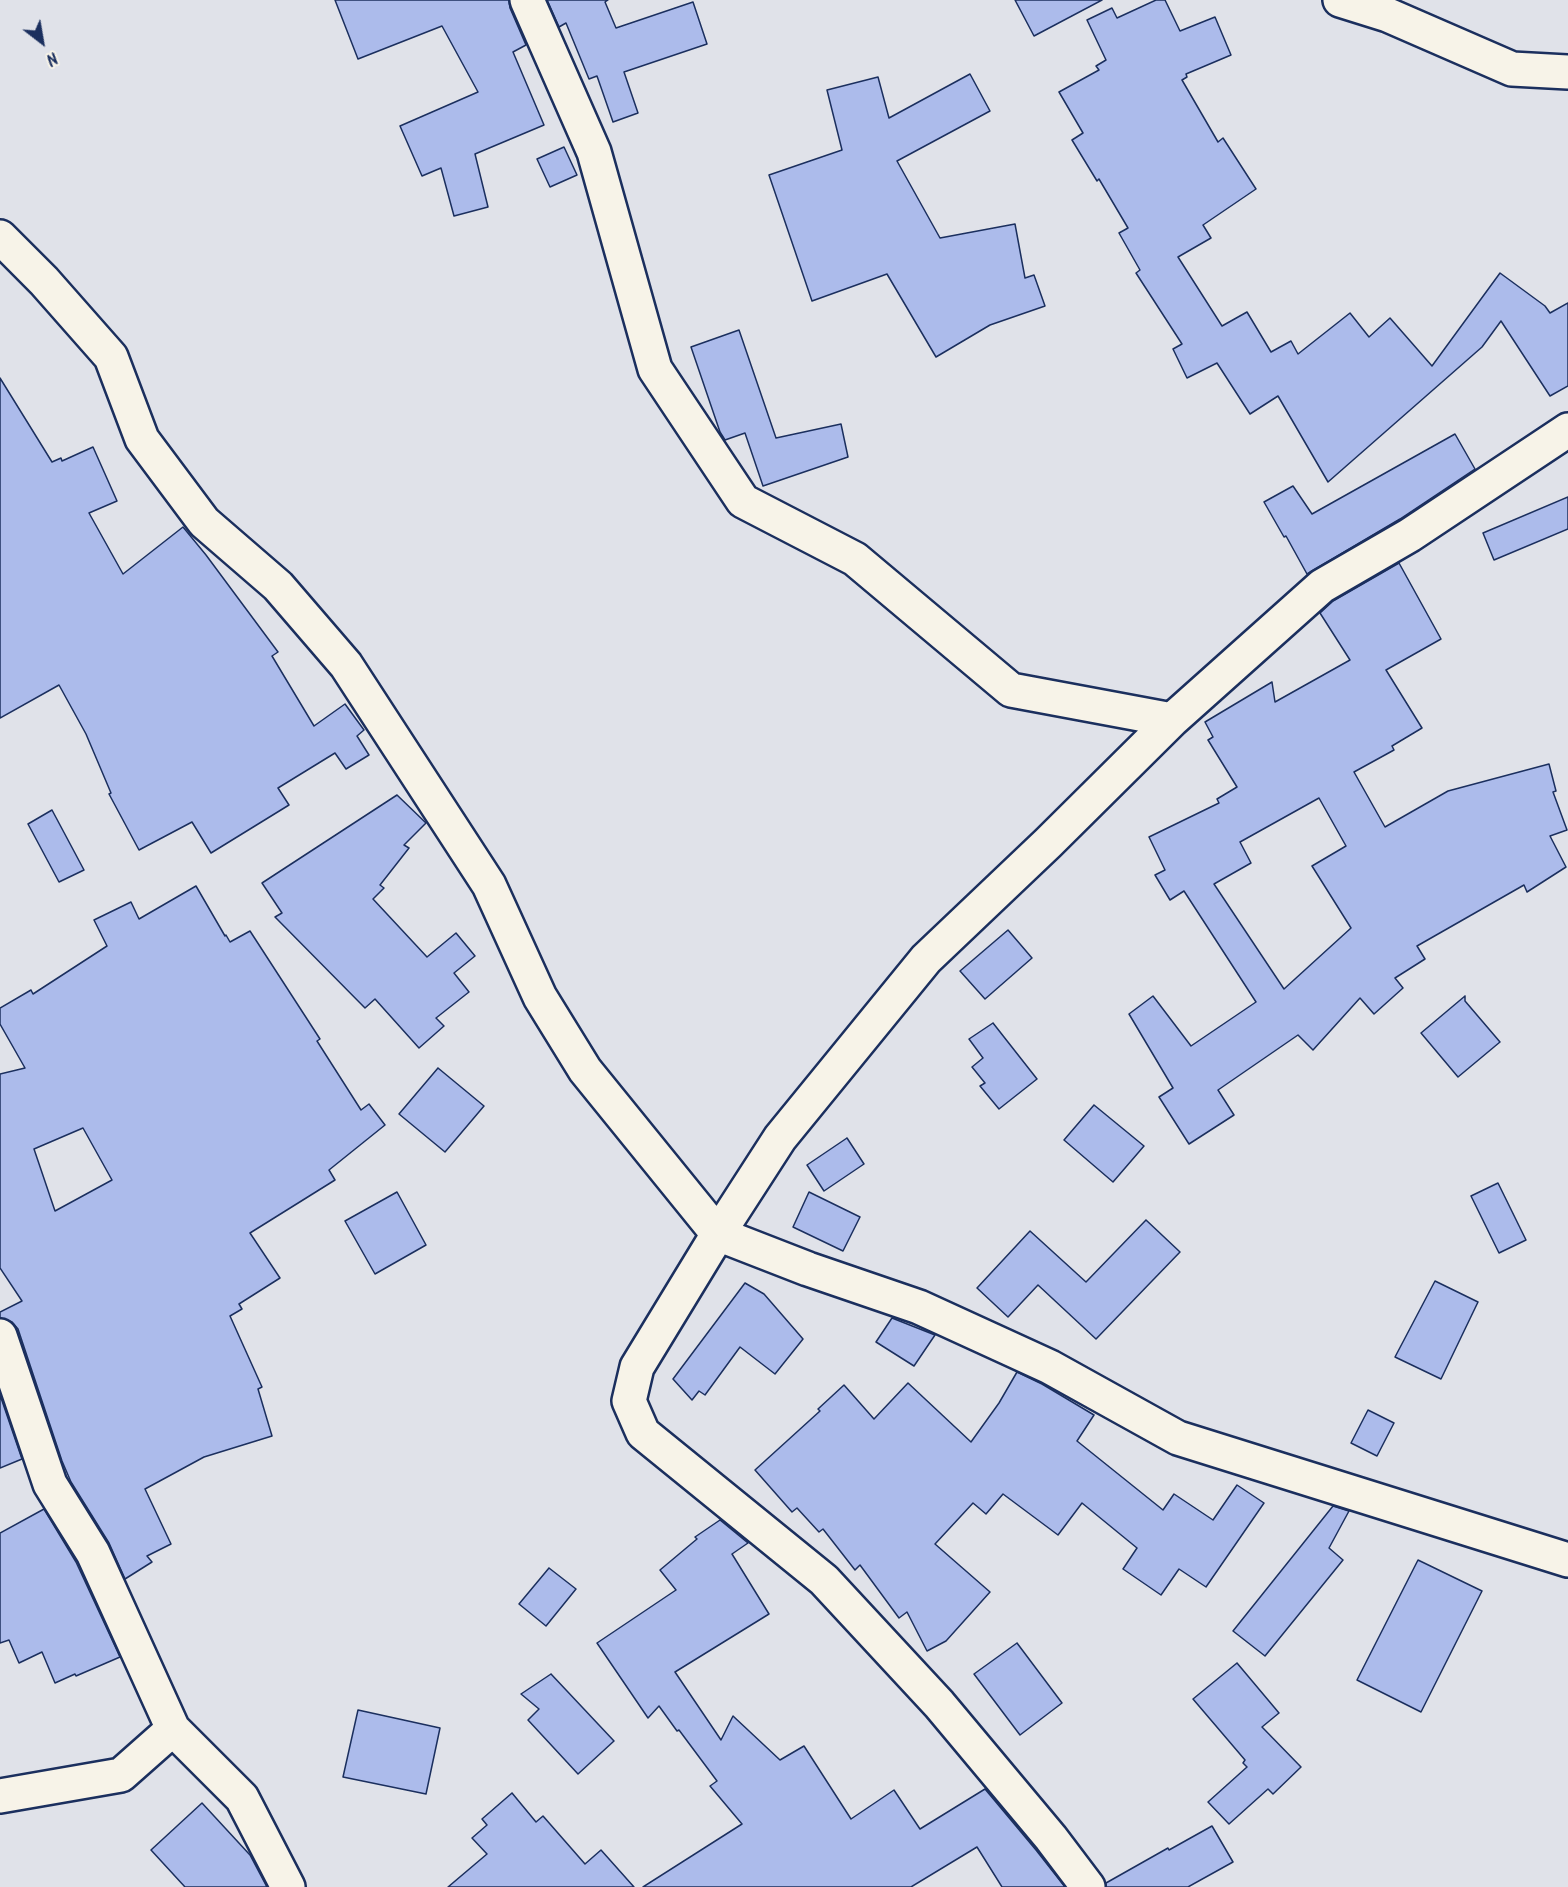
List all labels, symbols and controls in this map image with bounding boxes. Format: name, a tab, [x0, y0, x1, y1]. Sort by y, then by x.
north arrow	[12, 12, 72, 72]
text: N	[41, 45, 62, 71]

